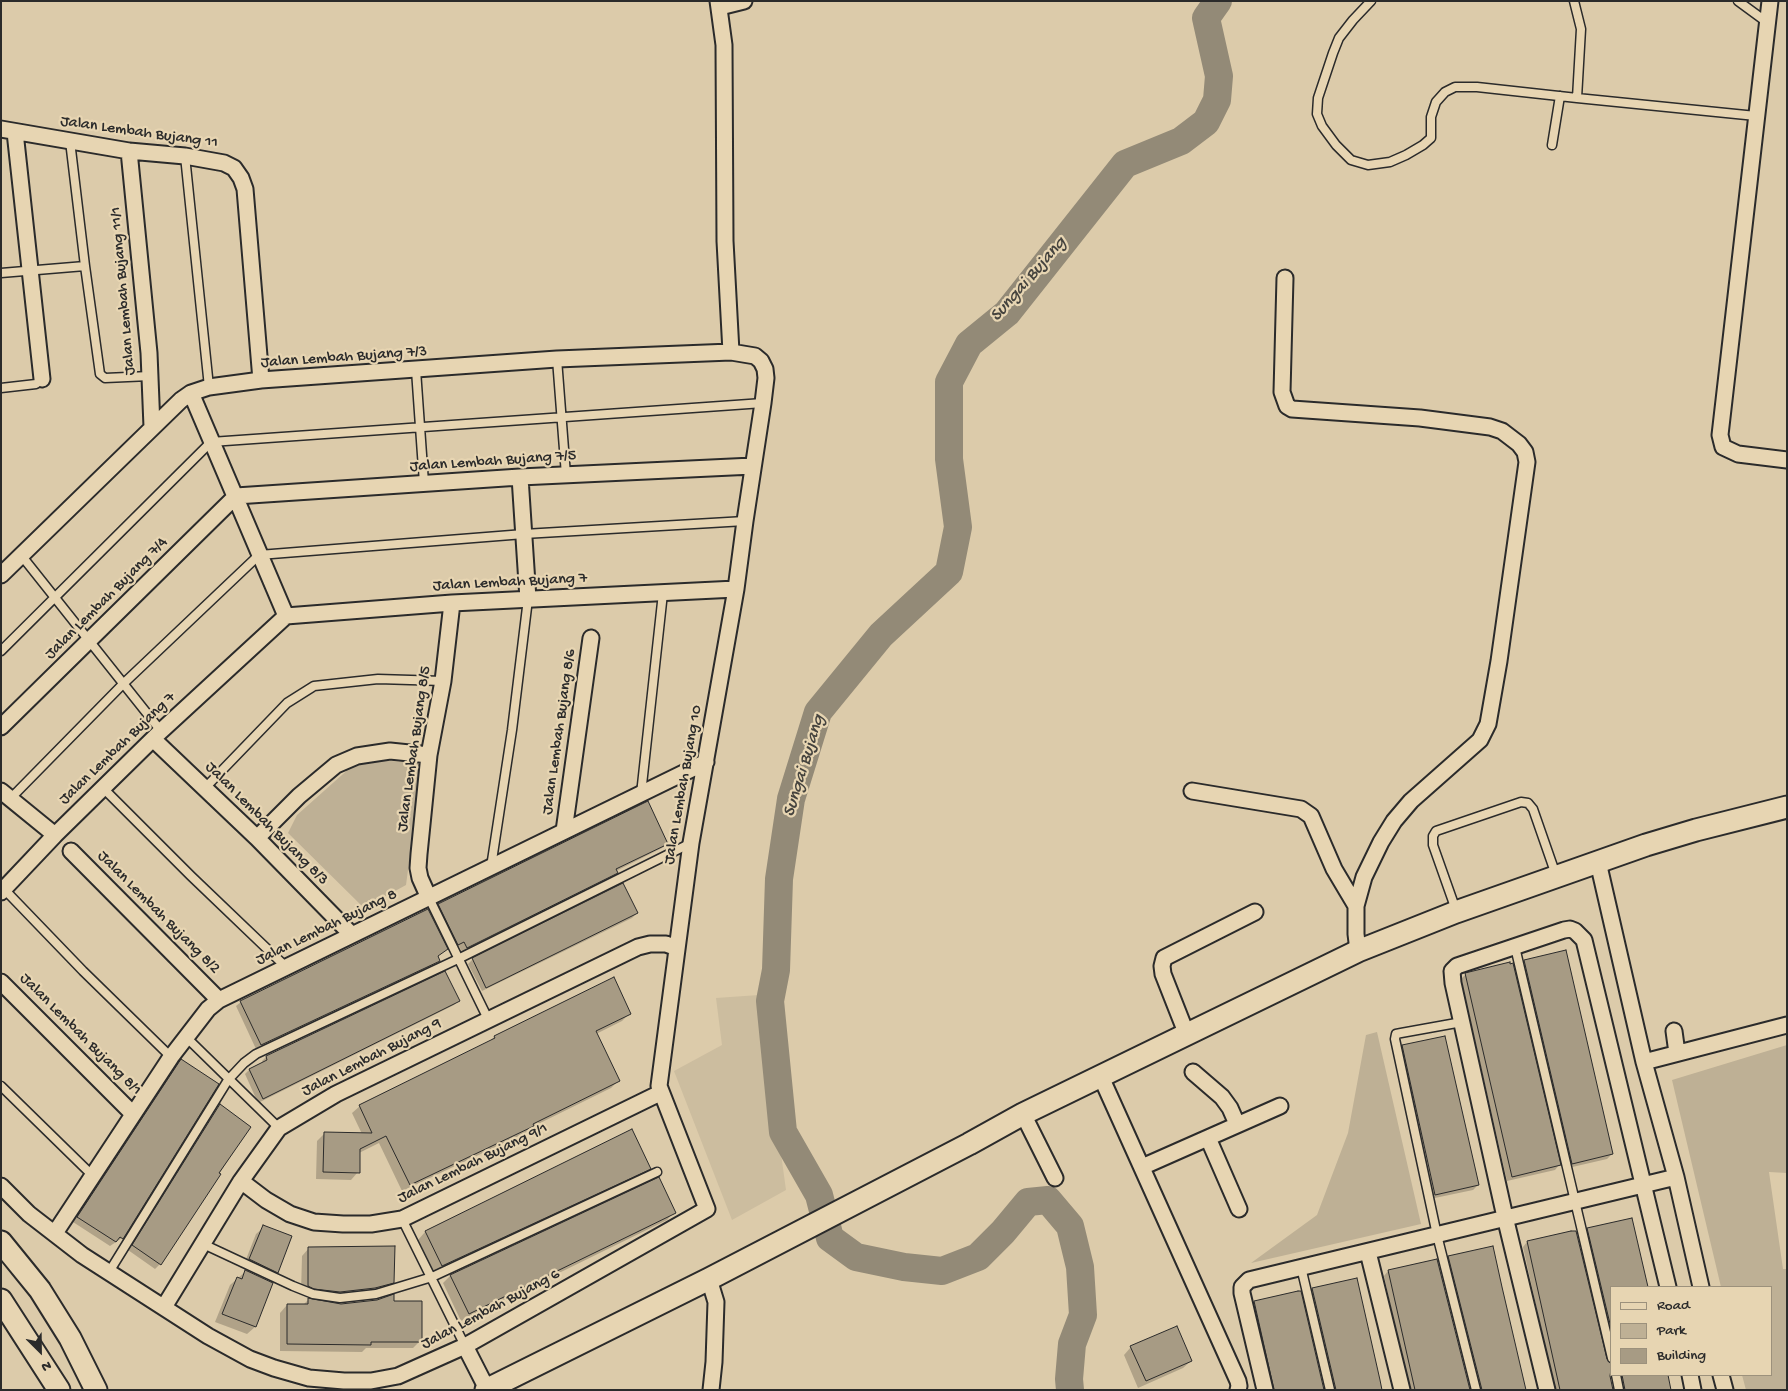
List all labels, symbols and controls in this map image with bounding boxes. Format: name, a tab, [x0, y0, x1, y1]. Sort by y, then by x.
street label: Jalan Lembah Bujang 11	[59, 112, 219, 154]
street label: Jalan Lembah Bujang 11/1	[107, 206, 141, 376]
water label: Sungai Bujang	[986, 233, 1072, 327]
street label: Jalan Lembah Bujang 7/3	[260, 343, 428, 373]
street label: Jalan Lembah Bujang 7/5	[409, 447, 577, 477]
street label: Jalan Lembah Bujang 7/4	[42, 534, 172, 664]
street label: Jalan Lembah Bujang 7	[432, 569, 588, 597]
street label: Jalan Lembah Bujang 8/6	[539, 648, 581, 816]
street label: Jalan Lembah Bujang 8/5	[394, 665, 436, 833]
street label: Jalan Lembah Bujang 7	[56, 688, 180, 810]
street label: Jalan Lembah Bujang 10	[661, 704, 707, 866]
water label: Sungai Bujang	[779, 712, 831, 820]
street label: Jalan Lembah Bujang 8/3	[200, 758, 332, 890]
street label: Jalan Lembah Bujang 8/2	[92, 847, 224, 979]
street label: Jalan Lembah Bujang 8	[253, 885, 401, 971]
street label: Jalan Lembah Bujang 8/1	[15, 970, 145, 1100]
street label: Jalan Lembah Bujang 9	[299, 1014, 445, 1102]
street label: Jalan Lembah Bujang 9/1	[395, 1119, 551, 1209]
street label: Jalan Lembah Bujang 6	[418, 1265, 564, 1355]
legend	[1610, 1286, 1773, 1376]
text: Road	[1657, 1297, 1690, 1315]
text: Park	[1657, 1322, 1686, 1340]
north arrow	[15, 1326, 65, 1376]
text: Building	[1657, 1347, 1706, 1365]
text: N	[39, 1356, 54, 1375]

